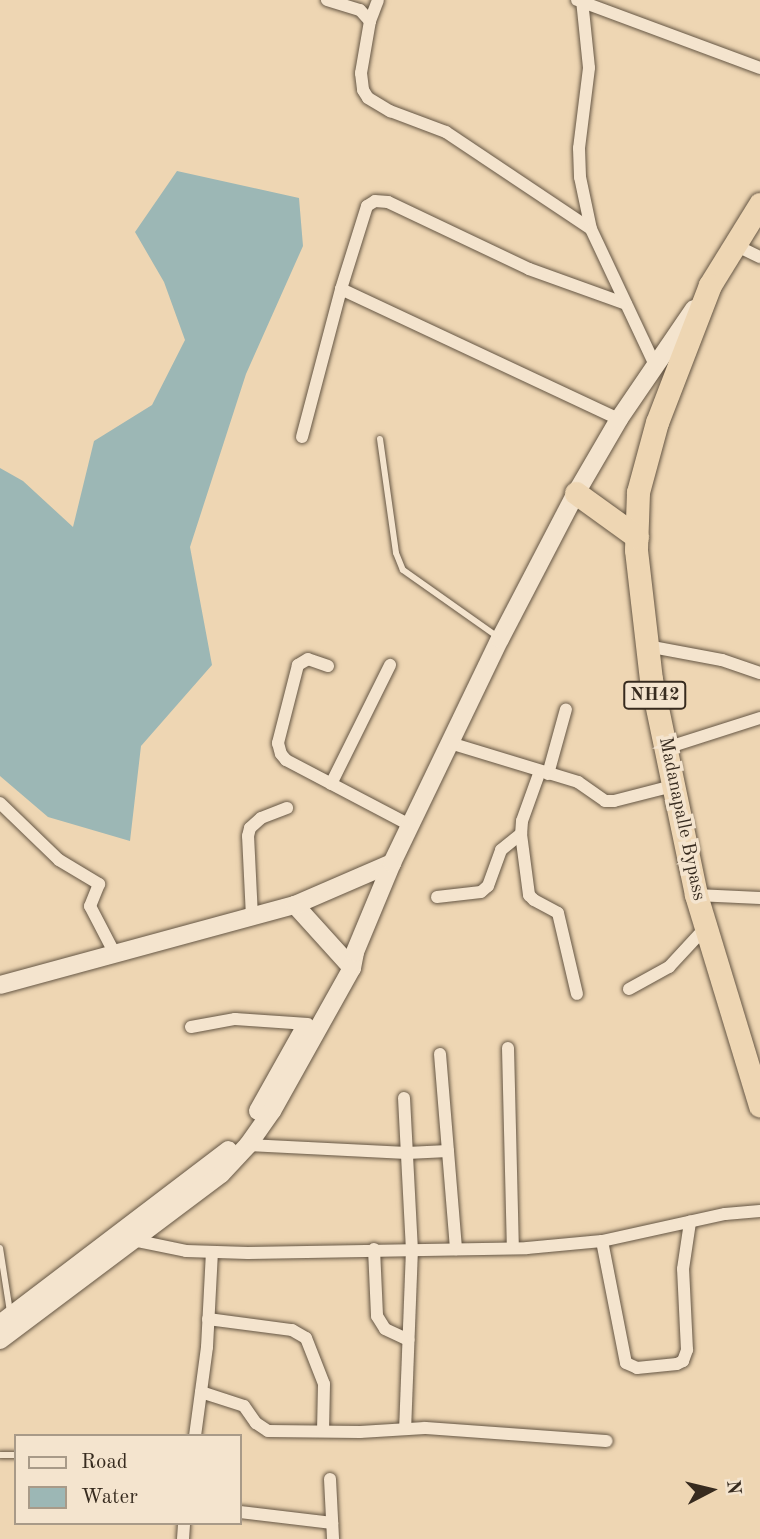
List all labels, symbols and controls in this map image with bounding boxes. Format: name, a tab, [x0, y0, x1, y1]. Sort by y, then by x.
road number: NH42	[622, 680, 688, 710]
street label: Madanapalle Bypass	[653, 735, 709, 903]
legend	[14, 1434, 242, 1525]
text: Road	[81, 1452, 128, 1473]
north arrow	[676, 1455, 746, 1525]
text: N	[722, 1479, 743, 1496]
text: Water	[81, 1487, 138, 1508]

